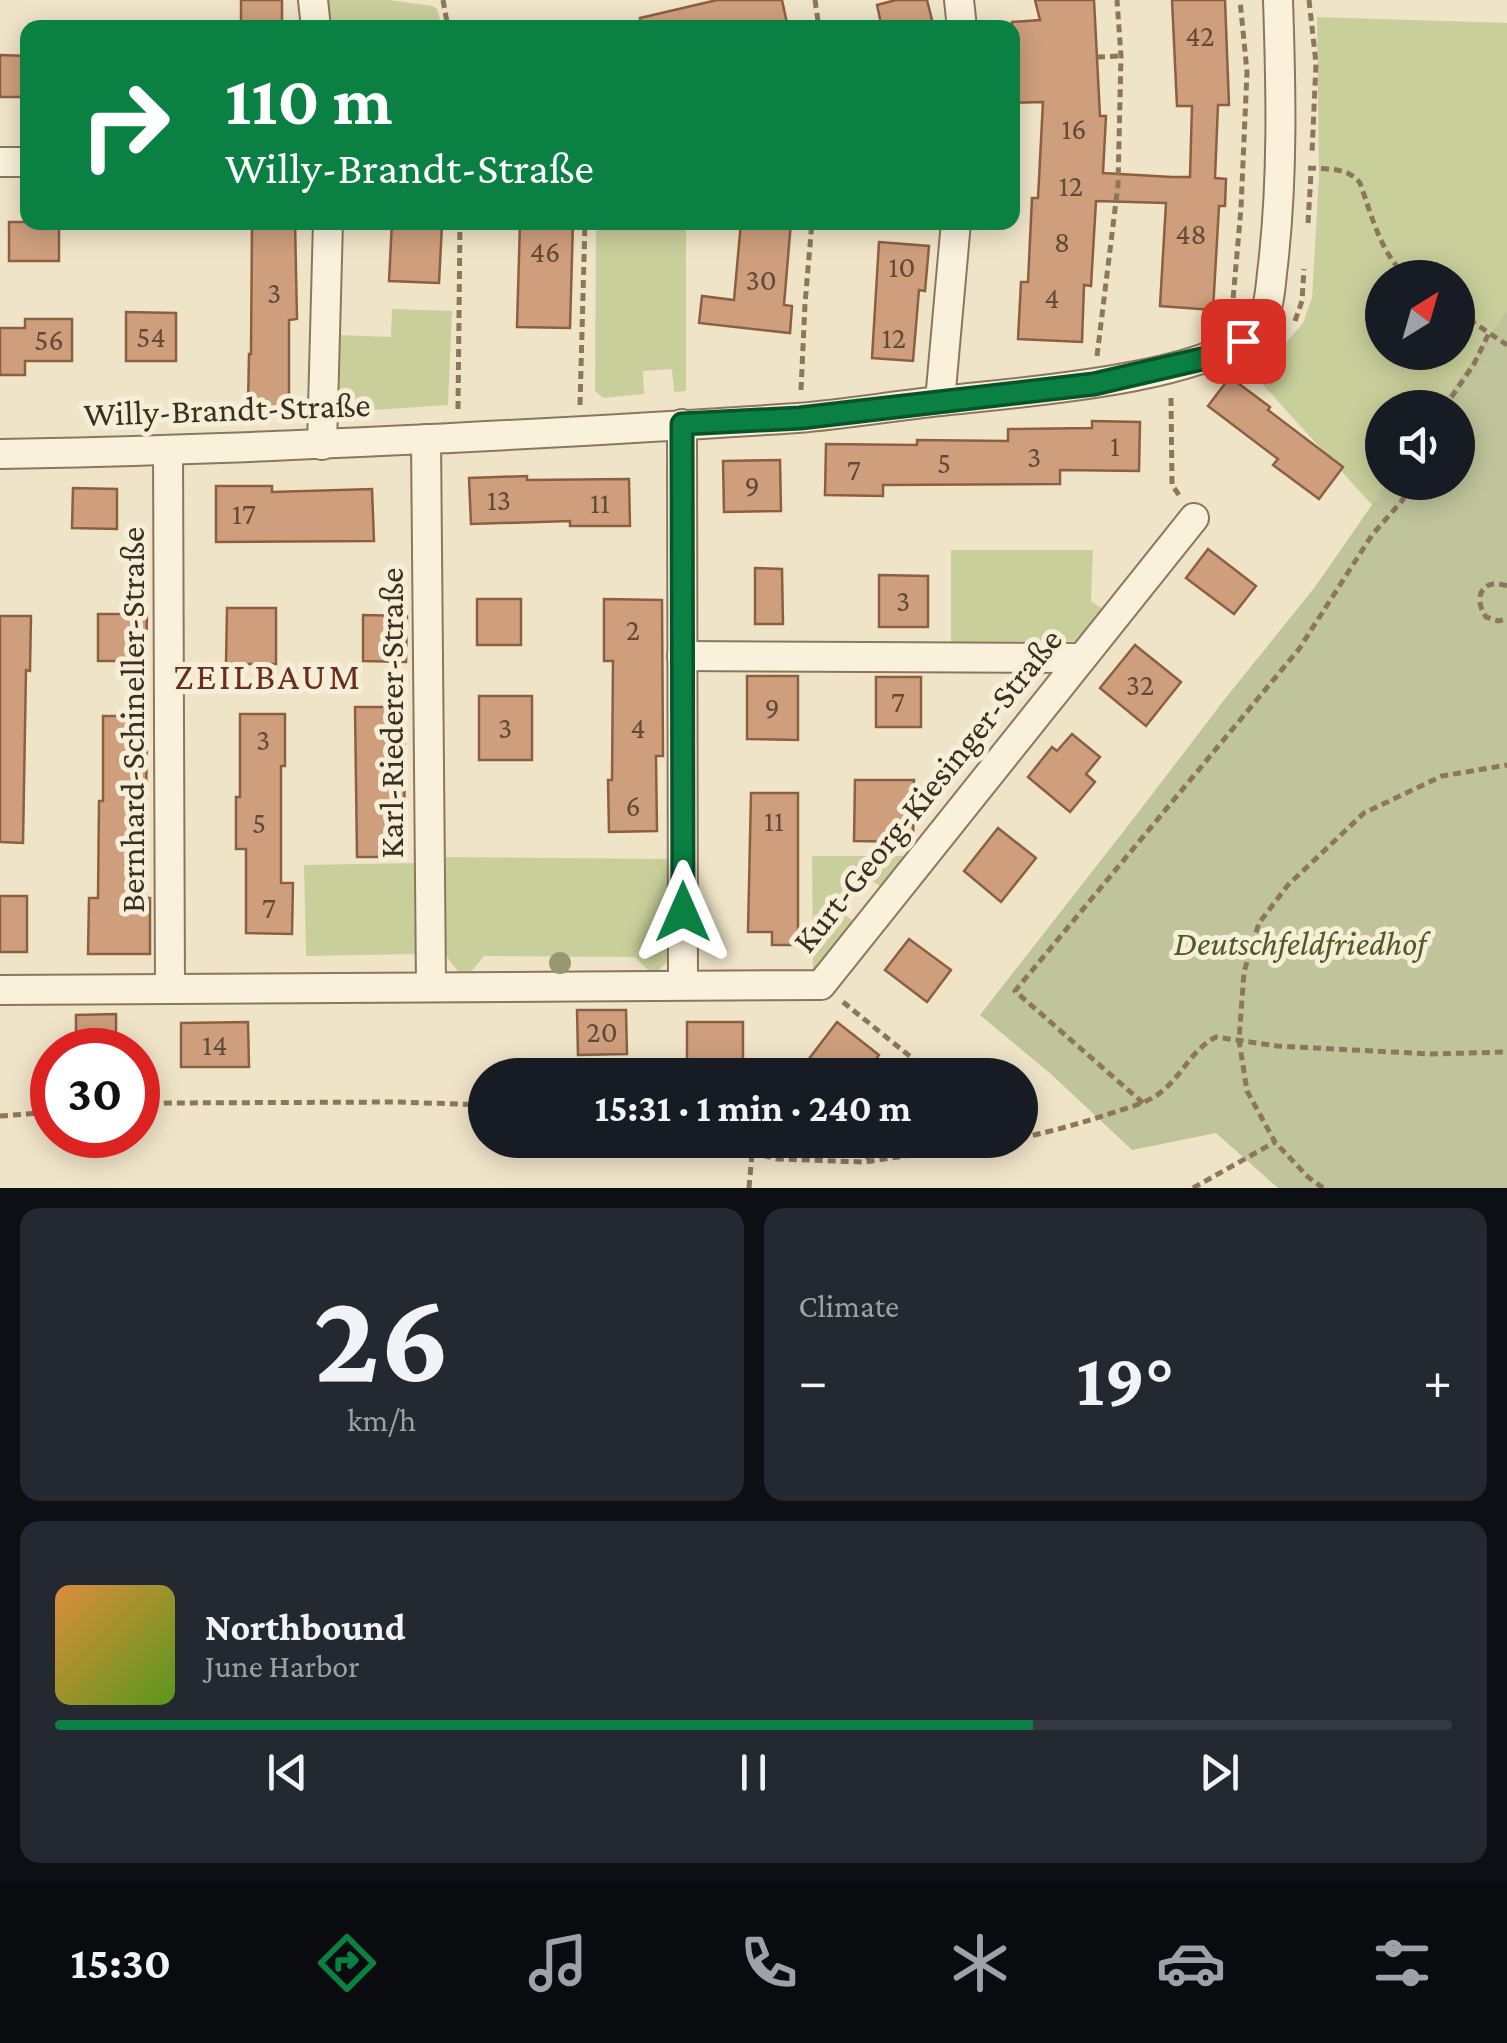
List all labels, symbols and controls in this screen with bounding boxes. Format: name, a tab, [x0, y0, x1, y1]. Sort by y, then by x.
house number: 42	[1185, 19, 1215, 52]
icon: right	[60, 60, 190, 190]
text: 110 m	[225, 61, 393, 139]
house number: 16	[1061, 112, 1087, 145]
text: Willy-Brandt-Straße	[225, 143, 594, 193]
house number: 12	[1059, 169, 1083, 202]
house number: 48	[1175, 217, 1207, 250]
house number: 8	[1054, 225, 1070, 258]
house number: 46	[530, 235, 560, 268]
house number: 10	[889, 250, 915, 283]
north arrow	[1365, 260, 1475, 370]
map controls	[1365, 260, 1475, 500]
house number: 30	[745, 263, 777, 296]
house number: 3	[267, 276, 281, 309]
house number: 4	[1044, 281, 1060, 314]
pin	[1201, 299, 1286, 384]
icon: arrive	[1216, 314, 1271, 369]
house number: 54	[136, 320, 166, 353]
house number: 12	[882, 321, 906, 354]
house number: 56	[34, 323, 64, 356]
street label: Willy-Brandt-Straße	[83, 385, 371, 434]
button: sound	[1365, 390, 1475, 500]
house number: 1	[1110, 429, 1120, 462]
house number: 3	[1027, 440, 1041, 473]
house number: 5	[937, 446, 951, 479]
house number: 7	[847, 453, 861, 486]
house number: 9	[744, 469, 760, 502]
house number: 13	[487, 483, 511, 516]
house number: 11	[590, 486, 610, 519]
house number: 17	[232, 497, 256, 530]
street label: Bernhard-Schineller-Straße	[113, 527, 152, 913]
street label: Karl-Riederer-Straße	[372, 568, 411, 858]
house number: 3	[896, 584, 910, 617]
house number: 2	[626, 613, 640, 646]
street label: Kurt-Georg-Kiesinger-Straße	[785, 620, 1070, 960]
district label: ZEILBAUM	[174, 655, 362, 697]
house number: 32	[1126, 668, 1154, 701]
house number: 7	[891, 685, 905, 718]
house number: 9	[764, 691, 780, 724]
house number: 3	[498, 711, 512, 744]
house number: 4	[630, 711, 646, 744]
house number: 3	[256, 723, 270, 756]
house number: 6	[625, 789, 641, 822]
house number: 11	[764, 804, 784, 837]
house number: 5	[252, 806, 266, 839]
position arrow	[631, 860, 735, 964]
house number: 7	[262, 891, 276, 924]
park label: Deutschfeldfriedhof	[1174, 924, 1431, 963]
house number: 20	[586, 1015, 618, 1048]
speed limit sign: 30	[30, 1028, 160, 1158]
house number: 14	[202, 1028, 228, 1061]
text: 15:31 · 1 min · 240 m	[595, 1087, 911, 1129]
text: 26	[313, 1264, 450, 1409]
text: Climate	[799, 1288, 899, 1324]
text: 19°	[1076, 1338, 1174, 1421]
text: −	[799, 1350, 828, 1411]
text: +	[1423, 1350, 1452, 1411]
text: km/h	[347, 1402, 416, 1438]
text: Northbound	[205, 1606, 406, 1648]
text: June Harbor	[205, 1648, 360, 1684]
icon: previous	[260, 1745, 315, 1800]
icon: pause	[726, 1745, 781, 1800]
icon: next	[1192, 1745, 1247, 1800]
icon: directions	[312, 1928, 382, 1998]
icon: music	[523, 1928, 593, 1998]
icon: phone	[734, 1928, 804, 1998]
icon: climate	[945, 1928, 1015, 1998]
icon: car	[1156, 1928, 1226, 1998]
icon: filters	[1367, 1928, 1437, 1998]
text: 15:30	[70, 1938, 171, 1988]

